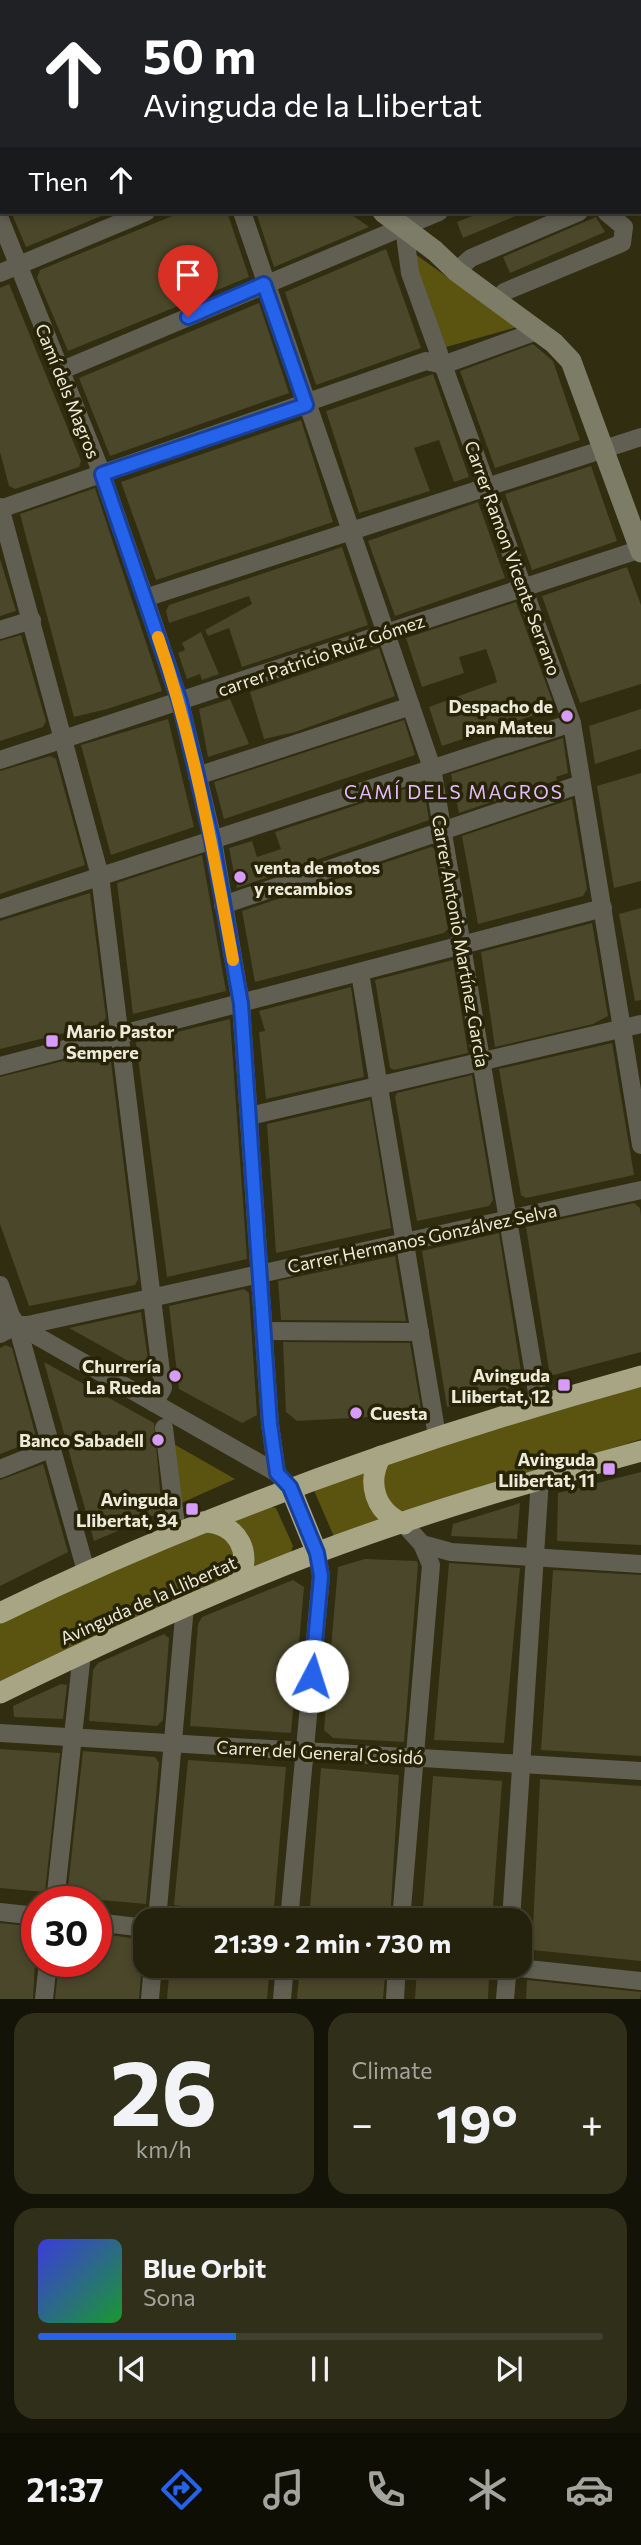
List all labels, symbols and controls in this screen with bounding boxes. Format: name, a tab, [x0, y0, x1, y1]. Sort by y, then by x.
text: 50 m	[143, 24, 256, 84]
icon: ahead	[28, 28, 119, 119]
text: Avinguda de la Llibertat	[143, 84, 482, 124]
icon: ahead	[102, 161, 140, 199]
text: Then	[28, 165, 88, 196]
pin	[158, 245, 218, 317]
icon: arrive	[169, 256, 207, 294]
street label: Camí dels Magros	[31, 320, 105, 462]
street label: Carrer Ramon Vicente Serrano	[460, 438, 566, 678]
street label: carrer Patricio Ruiz Gómez	[215, 609, 427, 701]
place label: Despacho de pan Mateu	[448, 695, 553, 738]
marker: Despacho de pan Mateu	[559, 708, 575, 724]
district label: CAMÍ DELS MAGROS	[344, 780, 564, 803]
street label: Carrer Antonio Martínez García	[428, 813, 494, 1069]
place label: venta de motos y recambios	[254, 856, 380, 899]
marker: venta de motos y recambios	[232, 869, 248, 885]
place label: Mario Pastor Sempere	[66, 1020, 175, 1063]
marker: Mario Pastor Sempere	[44, 1033, 60, 1049]
street label: Carrer Hermanos Gonzálvez Selva	[285, 1199, 559, 1277]
place label: Churrería La Rueda	[82, 1355, 161, 1398]
place label: Avinguda Llibertat, 12	[451, 1364, 550, 1407]
marker: Churrería La Rueda	[167, 1368, 183, 1384]
marker: Avinguda Llibertat, 12	[556, 1377, 572, 1393]
place label: Cuesta	[370, 1402, 427, 1424]
marker: Cuesta	[348, 1405, 364, 1421]
place label: Banco Sabadell	[19, 1429, 144, 1451]
marker: Banco Sabadell	[150, 1432, 166, 1448]
place label: Avinguda Llibertat, 11	[498, 1448, 595, 1491]
marker: Avinguda Llibertat, 11	[601, 1461, 617, 1477]
place label: Avinguda Llibertat, 34	[76, 1488, 178, 1531]
marker: Avinguda Llibertat, 34	[184, 1501, 200, 1517]
street label: Avinguda de la Llibertat	[56, 1551, 240, 1649]
position arrow	[275, 1639, 349, 1713]
street label: Carrer del General Cosidó	[216, 1736, 424, 1768]
speed limit sign: 30	[21, 1886, 112, 1977]
text: 21:39 · 2 min · 730 m	[214, 1927, 451, 1958]
text: 26	[110, 2033, 217, 2145]
text: Climate	[352, 2056, 433, 2084]
text: 19°	[436, 2090, 518, 2154]
text: −	[352, 2099, 373, 2146]
text: +	[581, 2099, 603, 2146]
text: km/h	[136, 2135, 192, 2163]
text: Blue Orbit	[143, 2252, 266, 2283]
text: Sona	[143, 2283, 195, 2311]
icon: previous	[113, 2350, 151, 2388]
icon: pause	[301, 2350, 339, 2388]
icon: next	[490, 2350, 528, 2388]
icon: directions	[157, 2465, 206, 2514]
icon: music	[259, 2465, 308, 2514]
icon: phone	[361, 2465, 410, 2514]
icon: climate	[463, 2465, 512, 2514]
icon: car	[565, 2465, 614, 2514]
text: 21:37	[27, 2469, 104, 2509]

